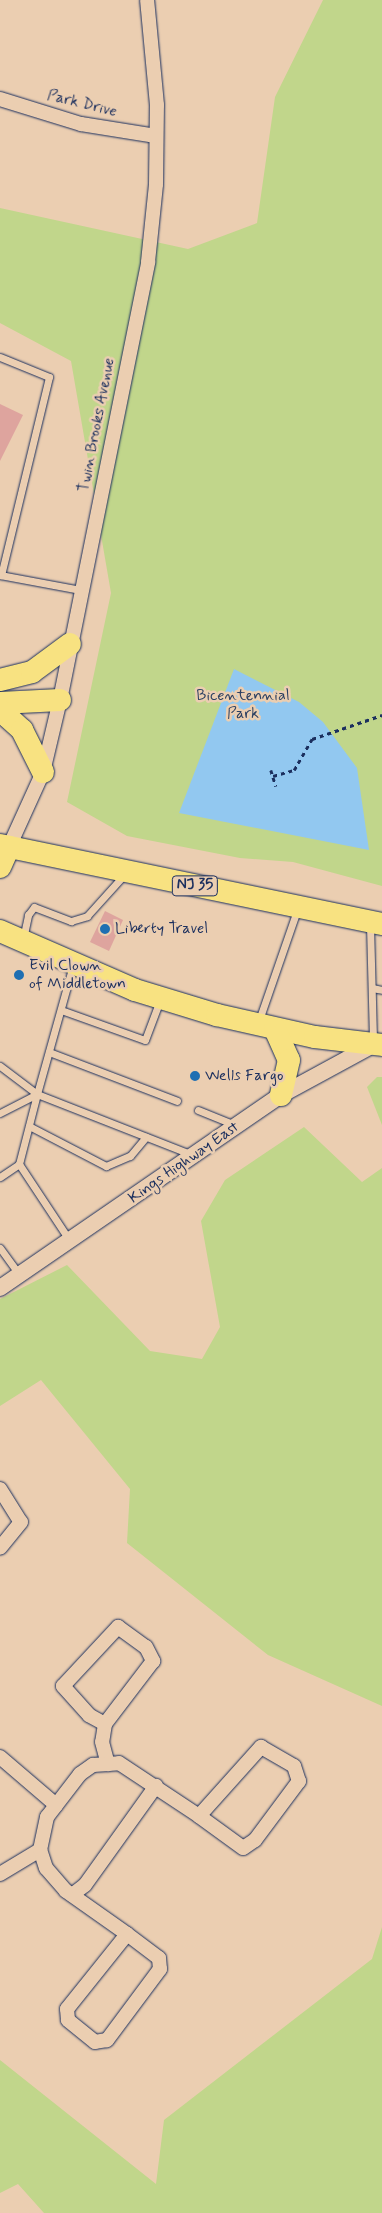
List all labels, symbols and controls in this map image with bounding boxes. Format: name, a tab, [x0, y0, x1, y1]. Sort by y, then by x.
street label: Park Drive	[45, 86, 119, 122]
street label: Twin Brooks Avenue	[74, 355, 120, 495]
park label: Bicentennial Park	[196, 686, 290, 724]
road number: NJ 35	[171, 874, 219, 898]
place label: Liberty Travel	[115, 919, 208, 939]
marker: Liberty Travel	[99, 923, 111, 935]
place label: Evil Clown of Middletown	[29, 956, 125, 994]
marker: Evil Clown of Middletown	[13, 969, 25, 981]
place label: Wells Fargo	[205, 1066, 282, 1086]
marker: Wells Fargo	[189, 1070, 201, 1082]
street label: Kings Highway East	[125, 1117, 243, 1209]

